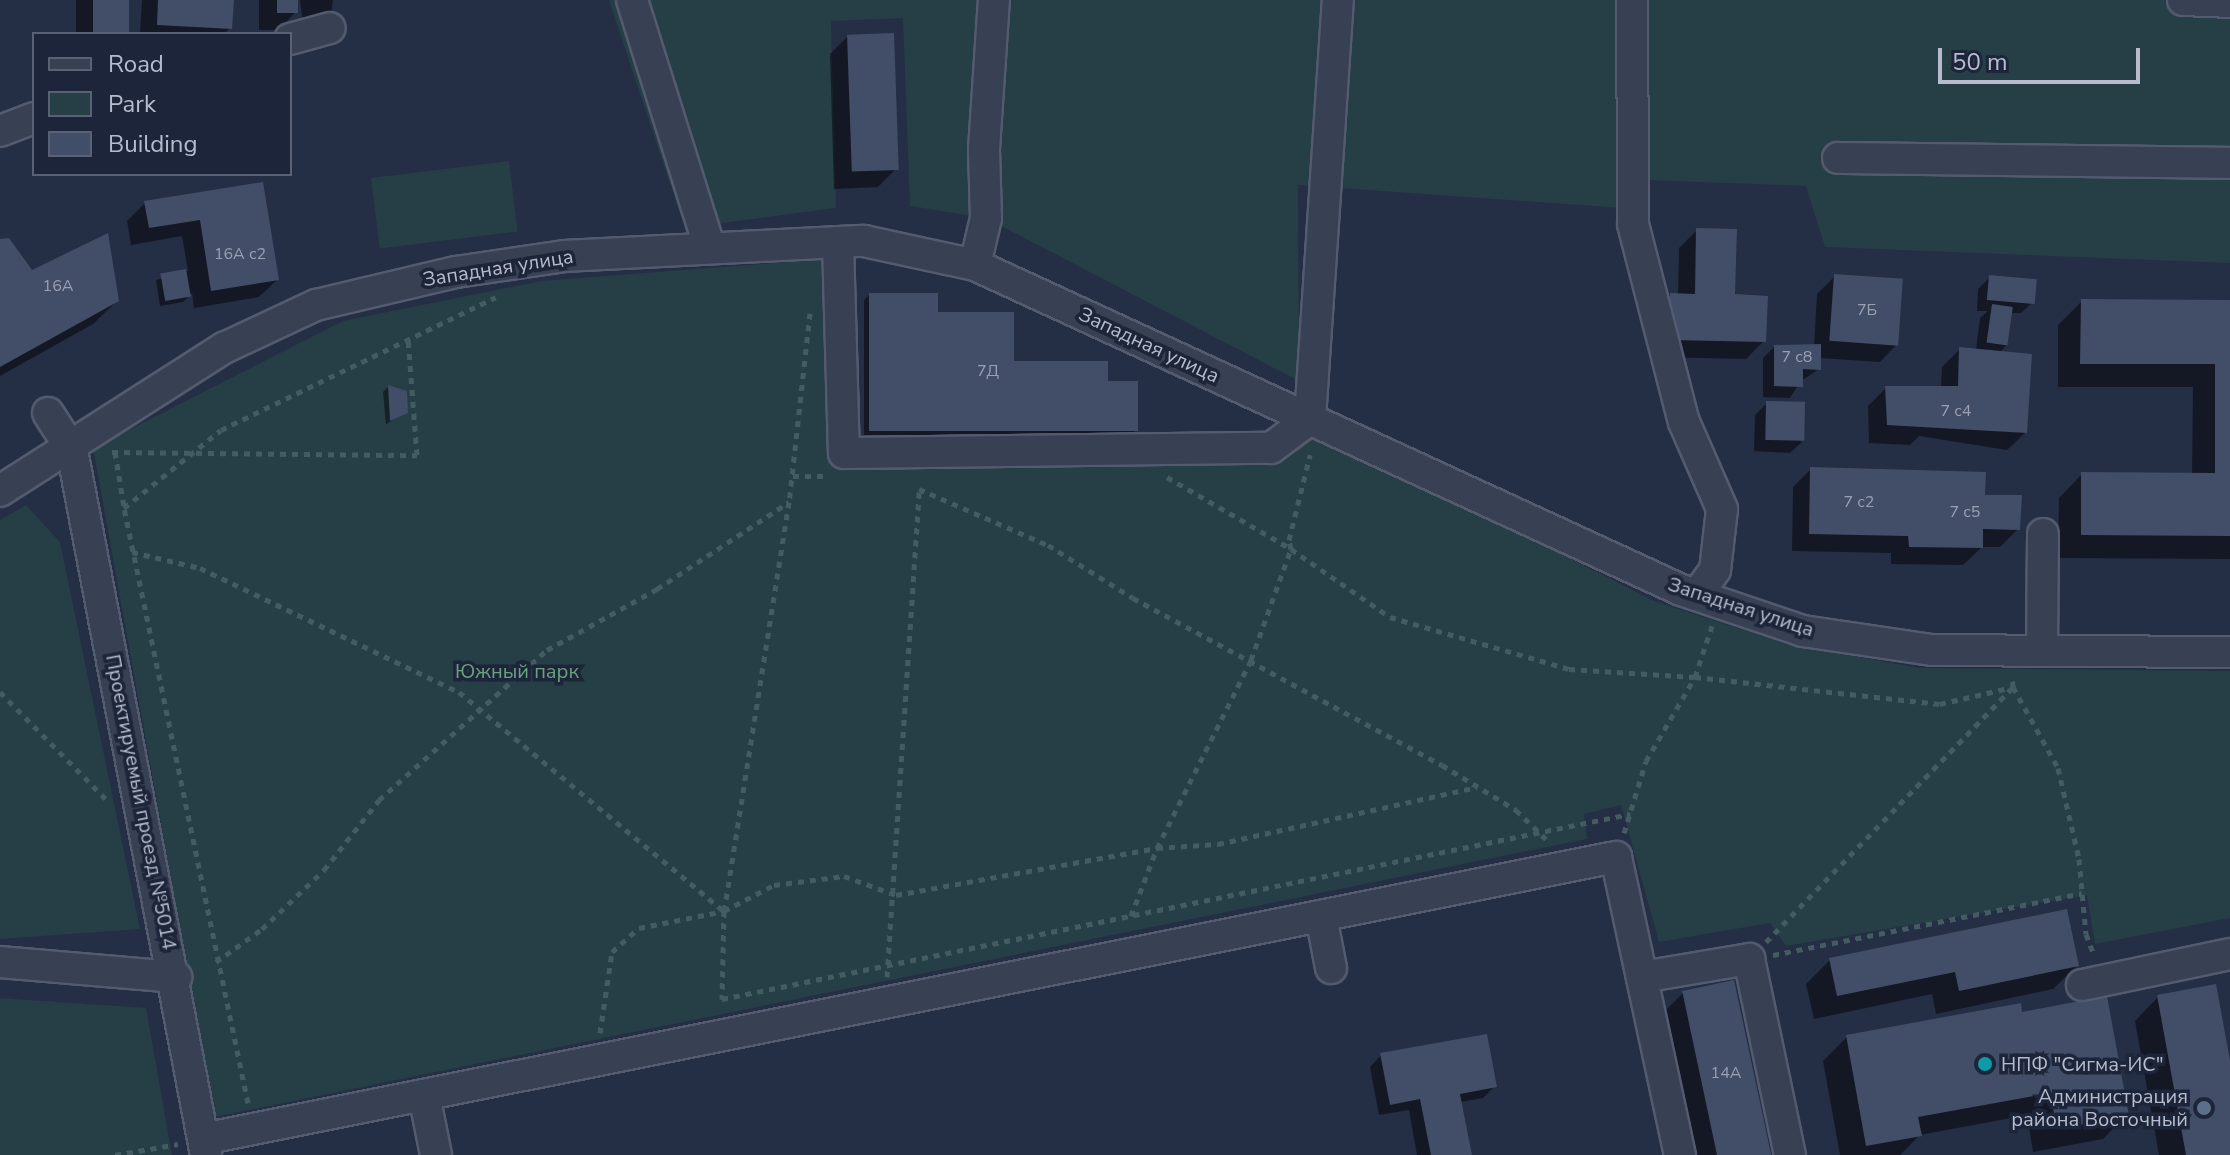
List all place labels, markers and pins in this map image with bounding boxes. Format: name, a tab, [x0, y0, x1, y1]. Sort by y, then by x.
place label: НПФ "Сигма-ИС"	[2001, 1052, 2164, 1076]
marker: НПФ "Сигма-ИС"	[1976, 1055, 1994, 1073]
place label: Администрация района Восточный	[2011, 1084, 2188, 1131]
marker: Администрация района Восточный	[2195, 1099, 2213, 1117]

